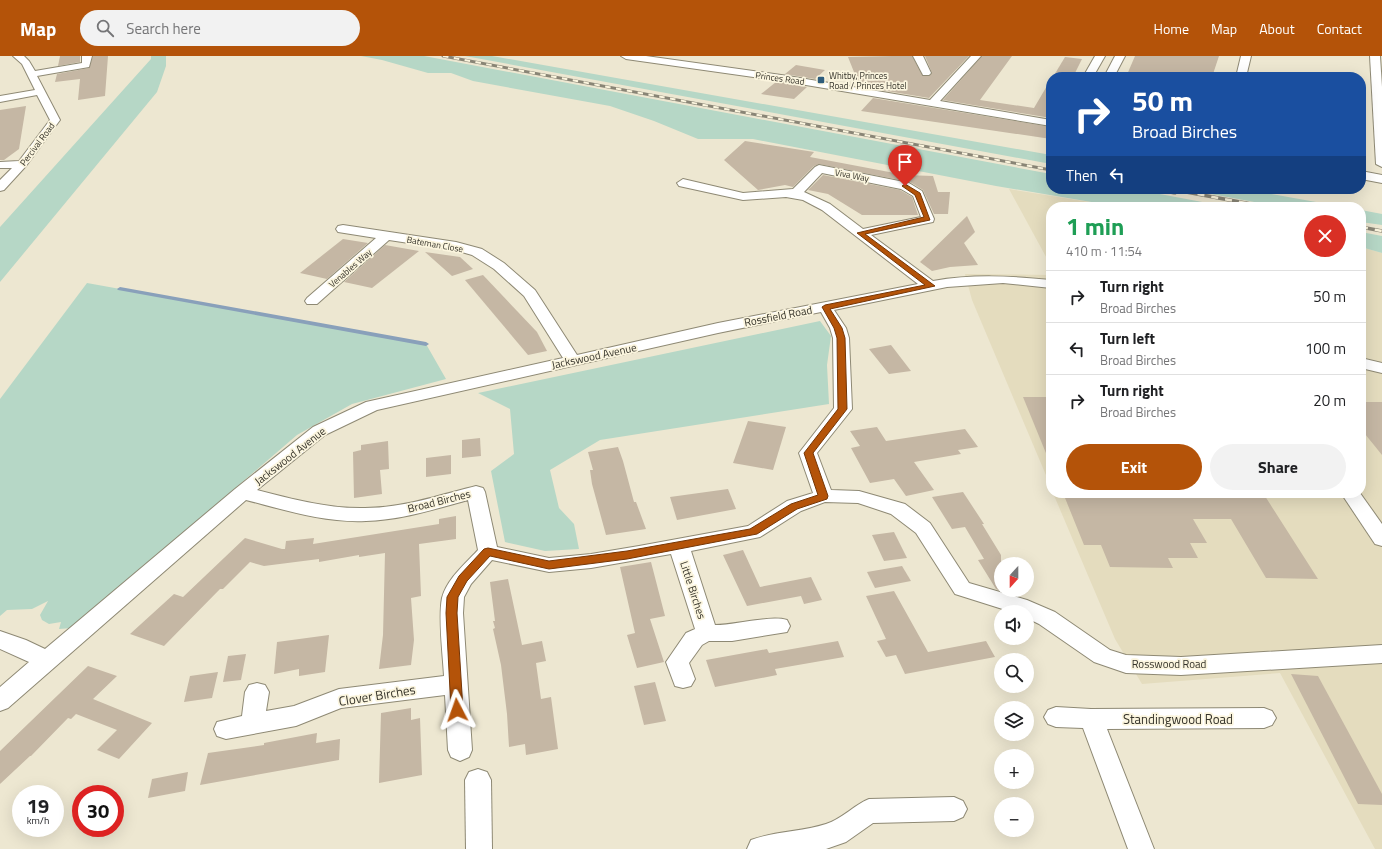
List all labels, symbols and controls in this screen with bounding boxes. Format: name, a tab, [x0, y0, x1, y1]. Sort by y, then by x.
search box	[80, 10, 360, 46]
text: Map	[20, 14, 56, 43]
icon: search	[94, 17, 116, 39]
text: Search here	[126, 17, 201, 40]
text: Home	[1154, 18, 1189, 39]
text: Map	[1211, 18, 1237, 39]
text: About	[1259, 18, 1295, 39]
text: Contact	[1317, 18, 1362, 39]
street label: Princes Road	[755, 68, 806, 88]
place label: Whitby, Princes Road / Princes Hotel	[829, 69, 907, 92]
marker: Whitby, Princes Road / Princes Hotel	[816, 75, 826, 85]
text: 50 m	[1132, 79, 1193, 122]
icon: right	[1066, 88, 1118, 140]
text: Broad Birches	[1132, 118, 1237, 145]
street label: Percival Road	[16, 120, 58, 168]
pin	[888, 145, 922, 186]
icon: arrive	[894, 151, 916, 173]
text: Then	[1066, 164, 1098, 187]
icon: left	[1106, 164, 1128, 186]
street label: Viva Way	[834, 165, 871, 185]
text: 1 min	[1066, 208, 1124, 244]
button: close	[1304, 215, 1346, 257]
street label: Bateman Close	[406, 233, 465, 255]
text: 410 m · 11:54	[1066, 241, 1142, 261]
street label: Venables Way	[326, 245, 375, 290]
text: Turn right	[1100, 275, 1164, 298]
text: 50 m	[1313, 285, 1346, 308]
icon: right	[1066, 286, 1088, 308]
text: Broad Birches	[1100, 298, 1176, 318]
street label: Rossfield Road	[743, 302, 814, 330]
text: Turn left	[1100, 327, 1155, 350]
text: 100 m	[1305, 337, 1346, 360]
icon: left	[1066, 338, 1088, 360]
street label: Jackswood Avenue	[550, 339, 638, 373]
text: Broad Birches	[1100, 350, 1176, 370]
text: Turn right	[1100, 379, 1164, 402]
text: 20 m	[1313, 389, 1346, 412]
icon: right	[1066, 390, 1088, 412]
text: Broad Birches	[1100, 402, 1176, 422]
street label: Jackswood Avenue	[251, 423, 329, 489]
button: Exit	[1066, 444, 1202, 490]
button: Share	[1210, 444, 1346, 490]
street label: Broad Birches	[406, 485, 472, 517]
north arrow	[994, 557, 1034, 597]
map controls	[994, 557, 1034, 837]
street label: Little Birches	[676, 559, 710, 621]
button: sound	[994, 605, 1034, 645]
button: search	[994, 653, 1034, 693]
street label: Rosswood Road	[1132, 656, 1207, 672]
street label: Clover Birches	[337, 679, 417, 711]
position arrow	[436, 689, 478, 731]
button: layers	[994, 701, 1034, 741]
street label: Standingwood Road	[1123, 709, 1233, 729]
button: +	[994, 749, 1034, 789]
speed limit sign: 30	[72, 785, 124, 837]
text: 19	[27, 790, 49, 821]
button: −	[994, 797, 1034, 837]
text: km/h	[27, 813, 49, 828]

